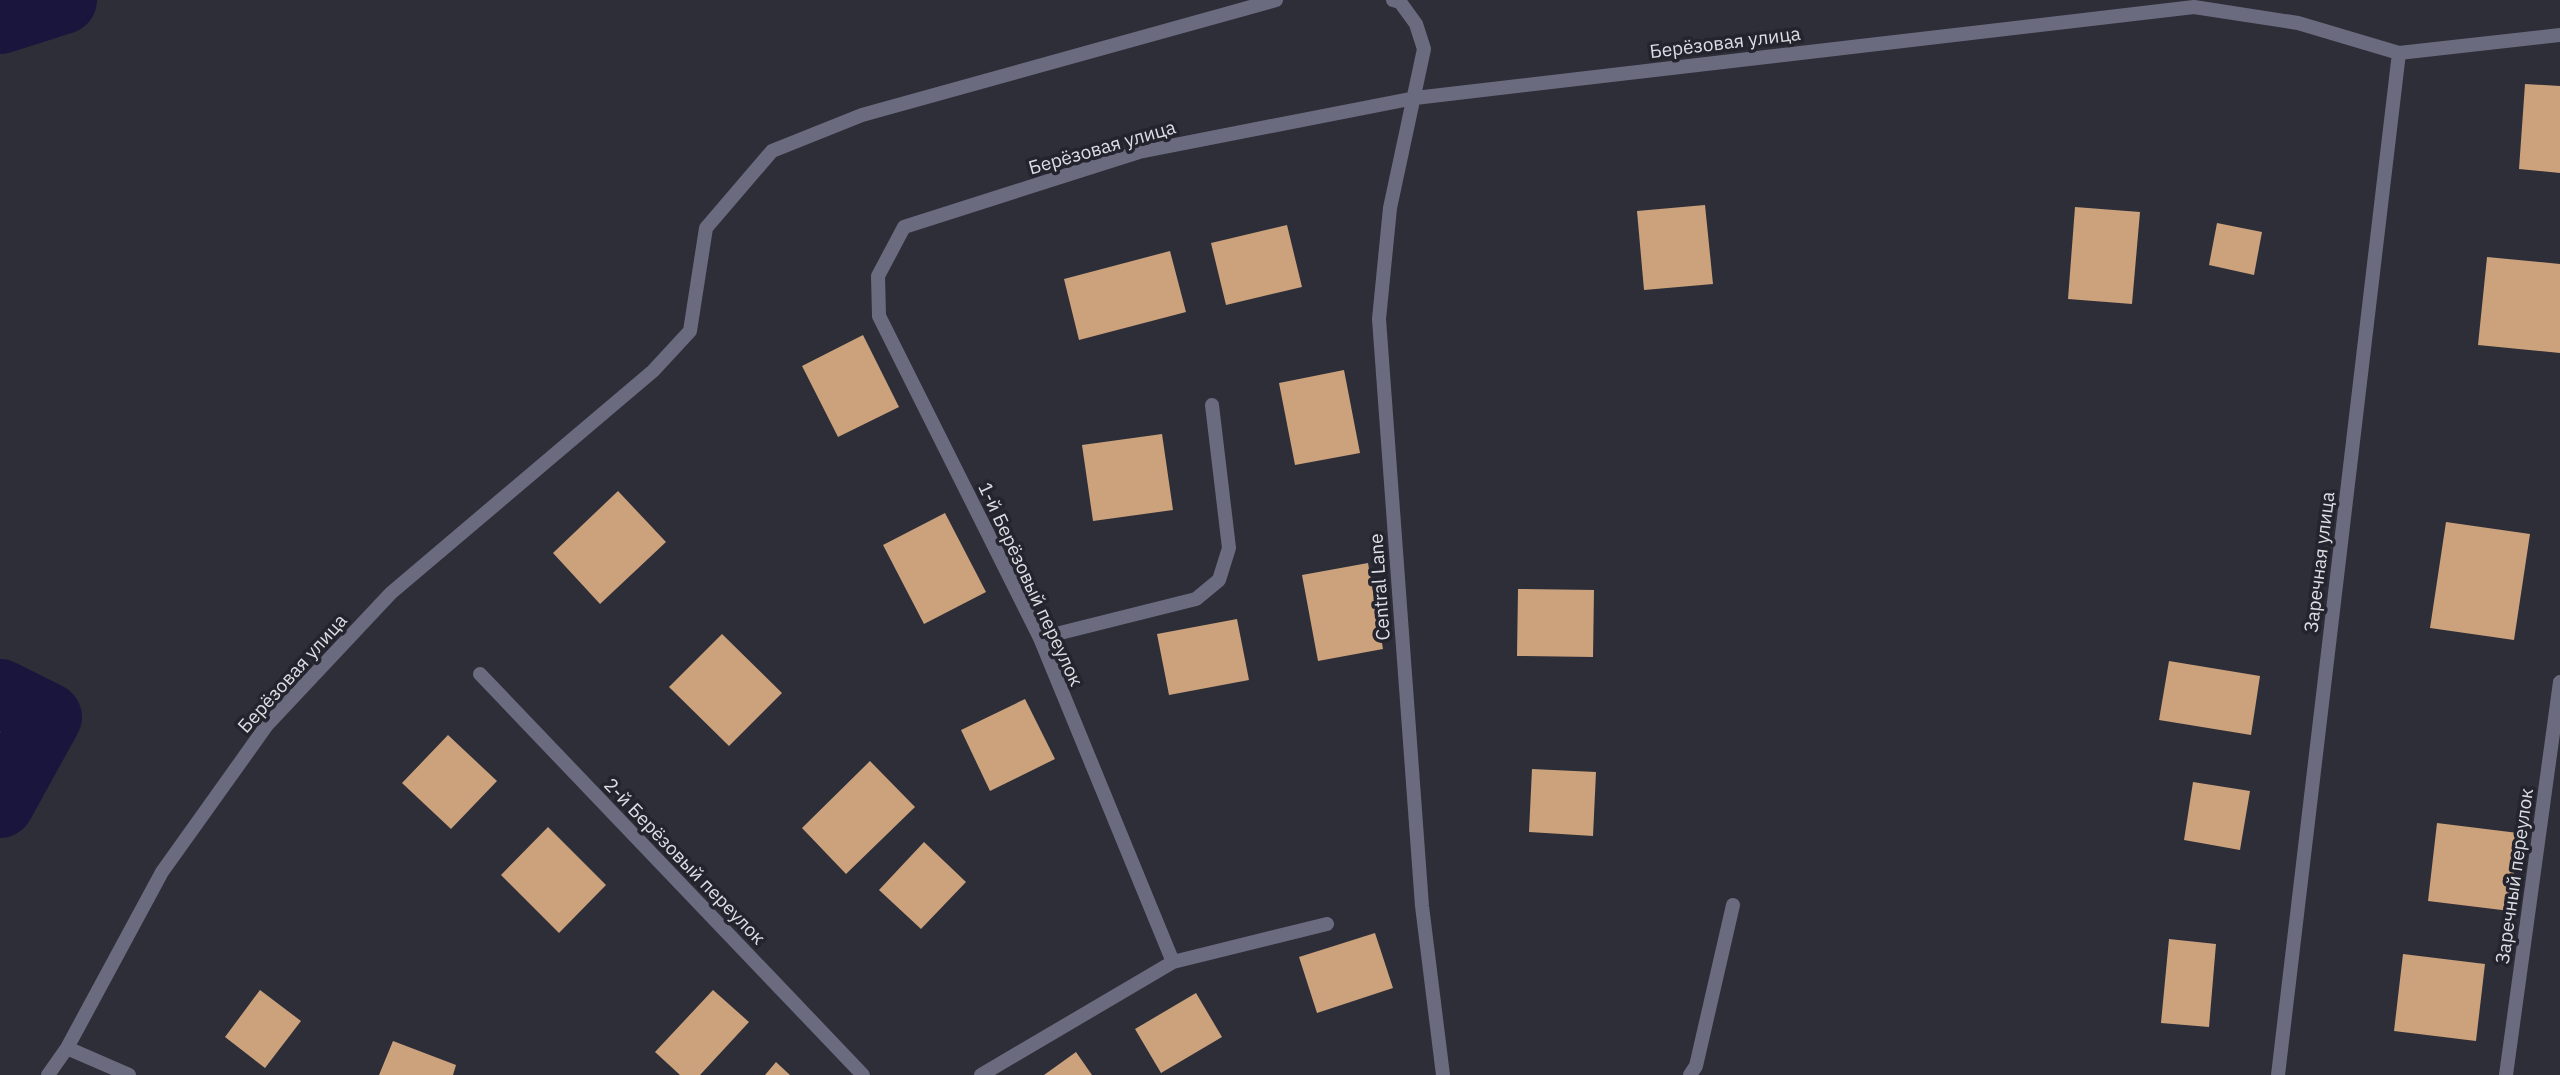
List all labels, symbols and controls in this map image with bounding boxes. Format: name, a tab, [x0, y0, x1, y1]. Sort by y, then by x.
street label: Берёзовая улица	[1648, 21, 1802, 63]
street label: Берёзовая улица	[1026, 115, 1178, 179]
street label: 1-й Берёзовый переулок	[973, 478, 1089, 690]
street label: Заречная улица	[2298, 490, 2340, 634]
street label: Central Lane	[1363, 533, 1395, 641]
street label: Берёзовая улица	[232, 608, 352, 738]
street label: 2-й Берёзовый переулок	[599, 773, 771, 949]
street label: Заречный переулок	[2490, 787, 2538, 965]

